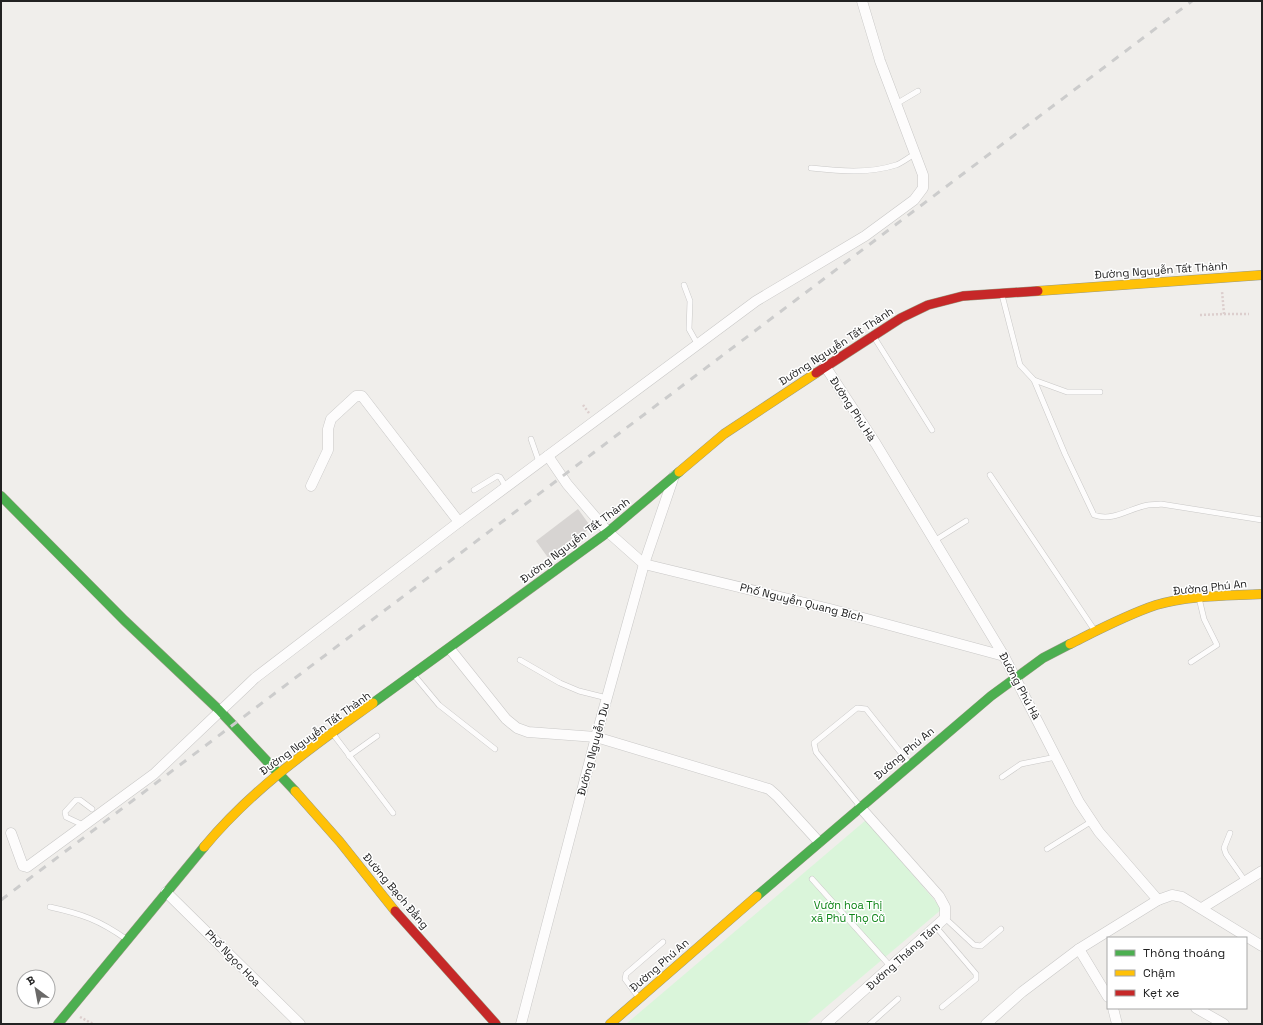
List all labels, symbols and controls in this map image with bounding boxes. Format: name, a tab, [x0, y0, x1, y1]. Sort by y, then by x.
street label: Đường Nguyễn Tất Thành	[1094, 258, 1228, 282]
street label: Đường Nguyễn Tất Thành	[776, 304, 896, 388]
street label: Đường Phú Hà	[827, 374, 879, 444]
street label: Đường Nguyễn Tất Thành	[517, 494, 633, 586]
street label: Đường Phú An	[1172, 576, 1248, 598]
street label: Phố Nguyễn Quang Bích	[739, 580, 865, 624]
street label: Đường Phú Hà	[996, 650, 1044, 723]
street label: Đường Nguyễn Tất Thành	[257, 688, 373, 778]
street label: Đường Nguyễn Du	[574, 701, 612, 797]
street label: Đường Phú An	[871, 724, 937, 782]
street label: Đường Bạch Đằng	[360, 850, 432, 932]
park label: Vườn hoa Thị xã Phú Thọ Cũ	[811, 898, 885, 925]
street label: Đường Tháng Tám	[863, 919, 943, 993]
street label: Phố Ngọc Hoa	[202, 927, 264, 990]
street label: Đường Phú An	[626, 935, 692, 995]
legend	[1107, 937, 1247, 1009]
text: Thông thoáng	[1143, 945, 1225, 961]
text: Chậm	[1143, 965, 1175, 981]
north arrow	[16, 969, 56, 1009]
text: B	[24, 973, 38, 988]
text: Kẹt xe	[1143, 985, 1179, 1001]

